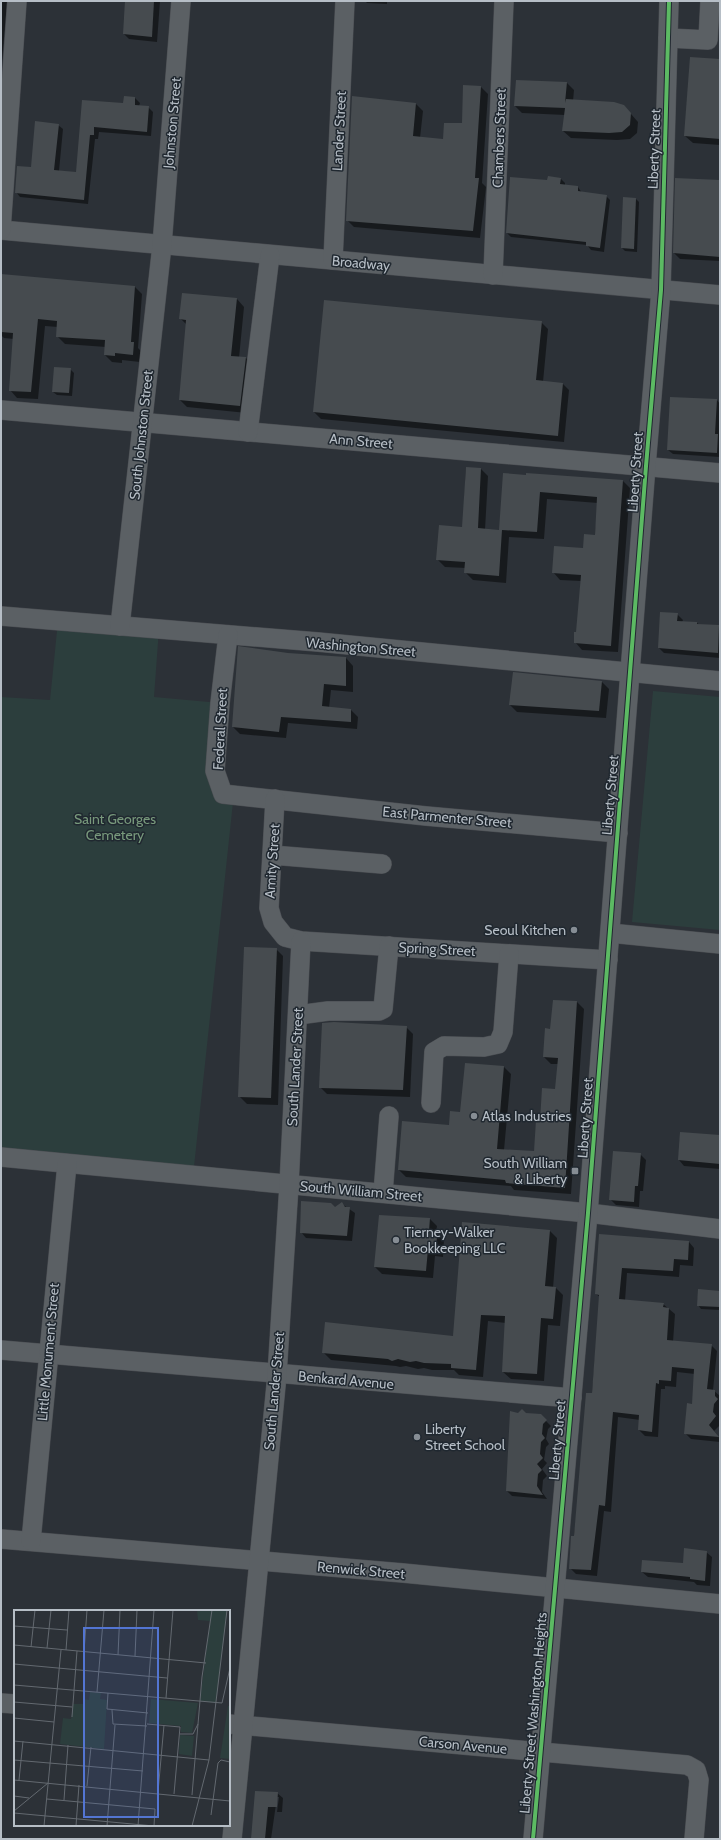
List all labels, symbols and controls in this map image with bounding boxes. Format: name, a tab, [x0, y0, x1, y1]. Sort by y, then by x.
street label: Johnston Street	[159, 76, 185, 170]
street label: Chambers Street	[488, 88, 510, 188]
street label: Lander Street	[328, 90, 350, 171]
street label: Liberty Street	[644, 108, 664, 189]
street label: Broadway	[331, 251, 391, 275]
street label: South Johnston Street	[125, 369, 157, 501]
street label: Ann Street	[329, 429, 394, 453]
street label: Liberty Street	[623, 431, 647, 513]
street label: Washington Street	[305, 633, 417, 661]
street label: Federal Street	[209, 687, 231, 771]
street label: Liberty Street	[598, 754, 622, 836]
street label: East Parmenter Street	[382, 802, 513, 832]
park label: Saint Georges Cemetery	[74, 810, 156, 844]
street label: Amity Street	[260, 823, 284, 899]
place label: Seoul Kitchen	[484, 921, 566, 939]
marker: Seoul Kitchen	[569, 925, 579, 935]
street label: Spring Street	[398, 938, 476, 960]
street label: South Lander Street	[283, 1007, 307, 1127]
street label: Liberty Street	[573, 1077, 597, 1159]
place label: Atlas Industries	[482, 1107, 571, 1125]
marker: Atlas Industries	[469, 1111, 479, 1121]
place label: South William & Liberty	[484, 1154, 567, 1188]
marker: South William & Liberty	[570, 1166, 580, 1176]
street label: South William Street	[299, 1177, 423, 1205]
place label: Tierney-Walker Bookkeeping LLC	[404, 1223, 506, 1257]
marker: Tierney-Walker Bookkeeping LLC	[391, 1235, 401, 1245]
street label: Little Monument Street	[33, 1282, 63, 1422]
street label: South Lander Street	[260, 1331, 288, 1451]
street label: Benkard Avenue	[297, 1367, 395, 1393]
street label: Liberty Street	[545, 1399, 569, 1481]
place label: Liberty Street School	[425, 1420, 506, 1454]
marker: Liberty Street School	[412, 1432, 422, 1442]
street label: Renwick Street	[316, 1557, 406, 1583]
inset map	[14, 1610, 230, 1826]
street label: Liberty Street Washington Heights	[515, 1611, 551, 1814]
street label: Carson Avenue	[418, 1732, 508, 1758]

